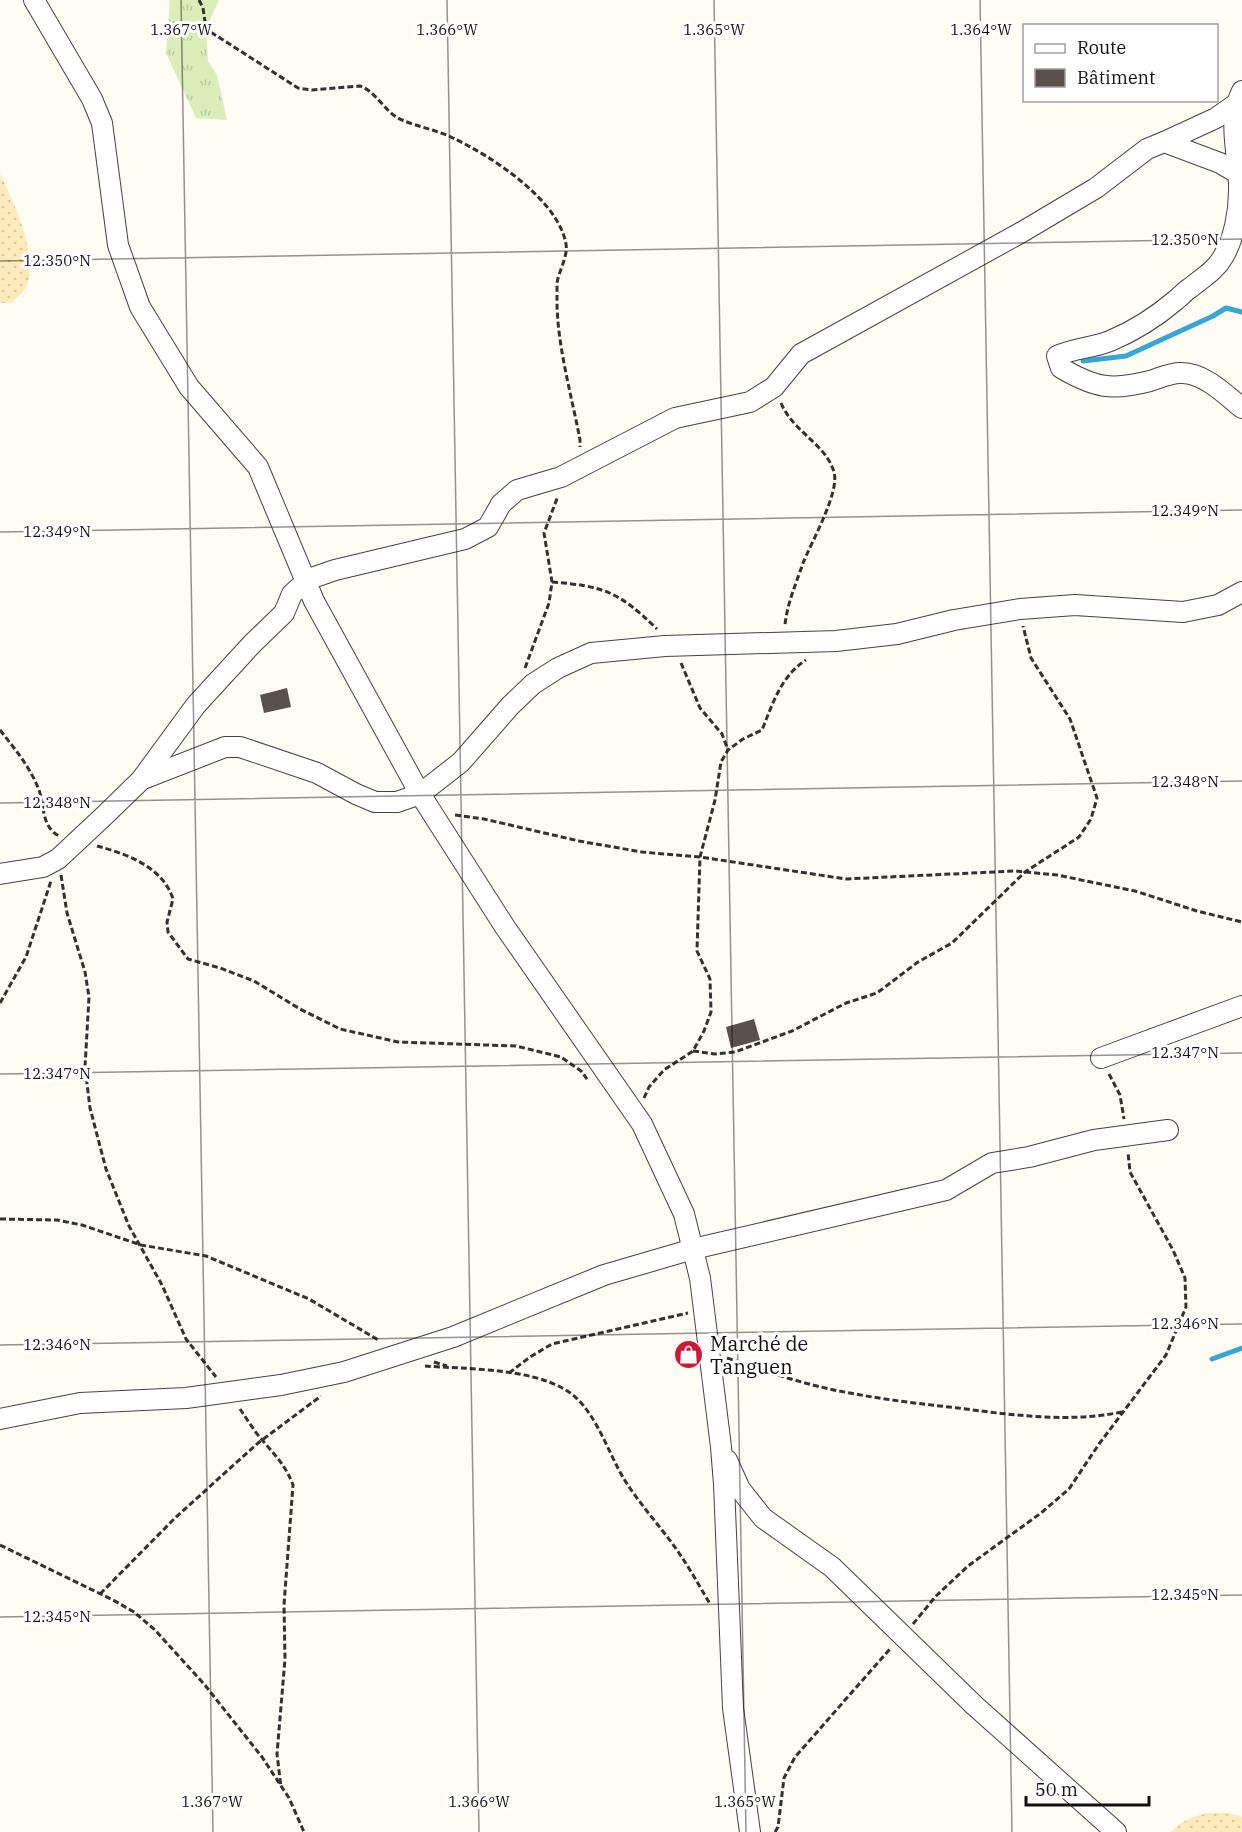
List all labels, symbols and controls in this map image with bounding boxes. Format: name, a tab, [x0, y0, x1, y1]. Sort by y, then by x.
text: 1.367°W	[150, 20, 212, 39]
text: 1.366°W	[416, 20, 478, 39]
text: 1.365°W	[683, 20, 745, 39]
text: 1.364°W	[950, 20, 1012, 39]
legend	[1023, 24, 1218, 102]
text: Route	[1077, 36, 1126, 59]
text: Bâtiment	[1077, 66, 1155, 89]
text: 12.350°N	[1151, 230, 1219, 249]
text: 12.350°N	[23, 251, 91, 270]
text: 12.349°N	[1151, 501, 1219, 520]
text: 12.349°N	[23, 522, 91, 541]
text: 12.348°N	[1151, 772, 1219, 791]
text: 12.348°N	[23, 793, 91, 812]
text: 12.347°N	[1151, 1043, 1219, 1062]
text: 12.347°N	[23, 1064, 91, 1083]
text: 12.346°N	[1151, 1314, 1219, 1333]
place label: Marché de Tanguen	[710, 1330, 808, 1380]
text: 12.346°N	[23, 1335, 91, 1354]
shop icon: Marché de Tanguen	[673, 1339, 705, 1371]
text: 12.345°N	[1151, 1585, 1219, 1604]
text: 12.345°N	[23, 1607, 91, 1626]
scale bar	[1026, 1769, 1149, 1807]
text: 50 m	[1035, 1778, 1078, 1801]
text: 1.367°W	[181, 1792, 243, 1811]
text: 1.366°W	[448, 1792, 510, 1811]
text: 1.365°W	[714, 1792, 776, 1811]

